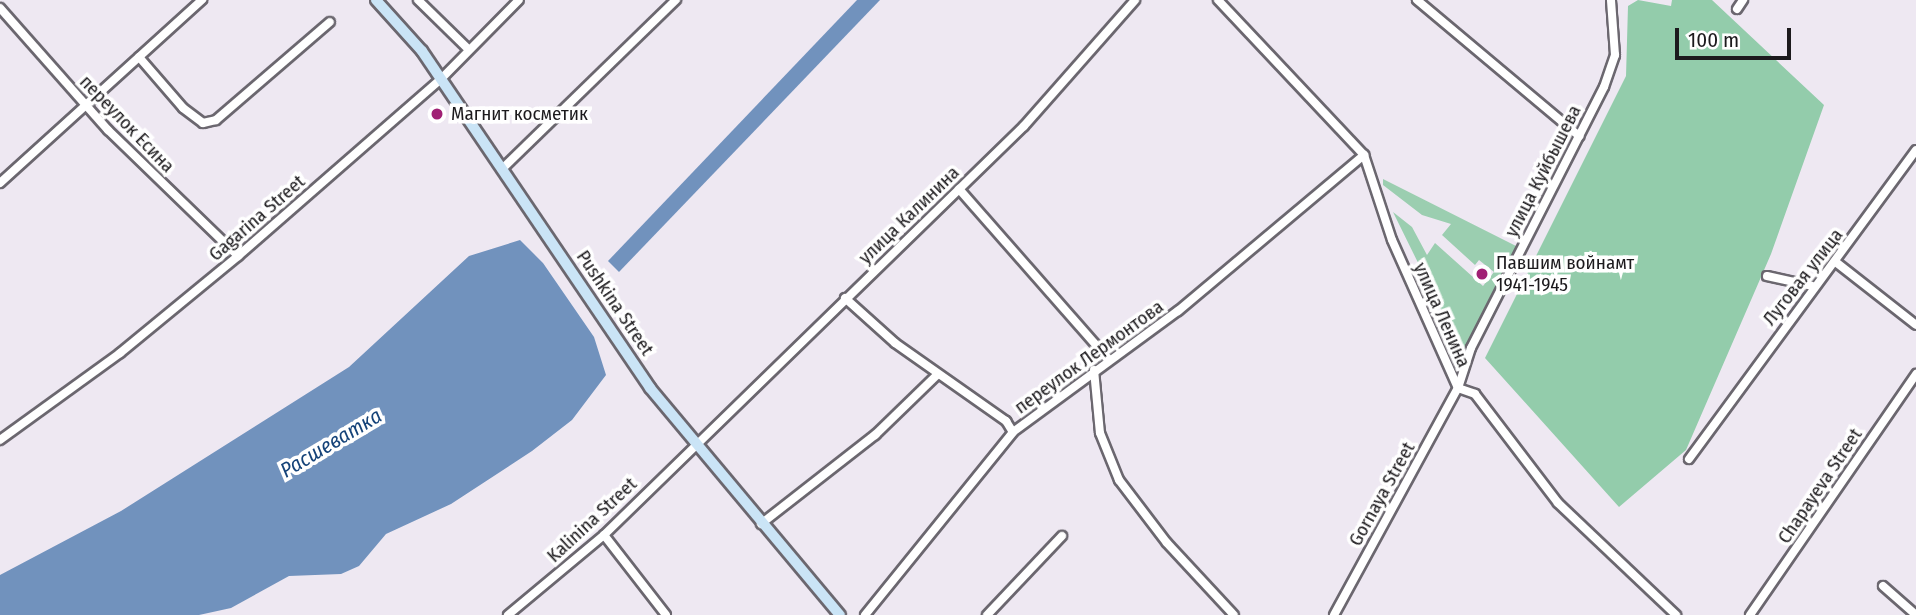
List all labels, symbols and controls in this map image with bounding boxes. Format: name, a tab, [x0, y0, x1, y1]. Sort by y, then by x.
scale bar	[1678, 14, 1794, 58]
text: 100 m	[1688, 27, 1739, 53]
street label: переулок Есина	[75, 71, 179, 177]
street label: улица Куйбышева	[1500, 101, 1586, 241]
place label: Магнит косметик	[451, 103, 588, 125]
marker: Магнит косметик	[429, 106, 445, 122]
street label: улица Калинина	[854, 161, 964, 269]
street label: Gagarina Street	[204, 170, 310, 266]
street label: Луговая улица	[1758, 224, 1848, 330]
street label: Pushkina Street	[572, 246, 658, 360]
place label: Павшим войнамт 1941-1945	[1496, 252, 1634, 296]
street label: улица Ленина	[1409, 259, 1475, 371]
marker: Павшим войнамт 1941-1945	[1474, 266, 1490, 282]
street label: переулок Лермонтова	[1010, 295, 1168, 419]
water label: Расшеватка	[276, 403, 386, 483]
street label: Chapayeva Street	[1773, 424, 1867, 548]
street label: Gornaya Street	[1344, 438, 1420, 550]
street label: Kalinina Street	[542, 473, 642, 567]

